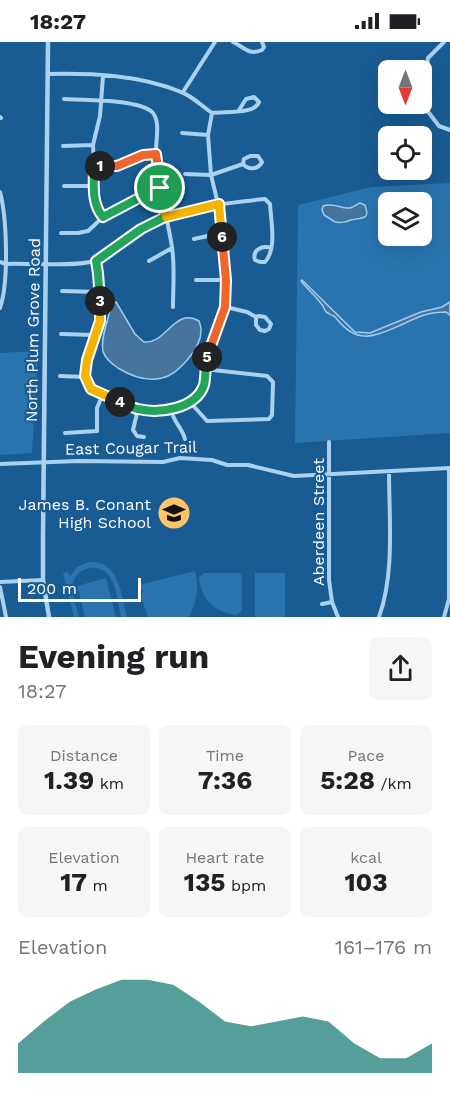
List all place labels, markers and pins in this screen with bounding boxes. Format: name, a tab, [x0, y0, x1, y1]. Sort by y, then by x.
pin: 1	[85, 151, 115, 181]
pin	[134, 162, 185, 213]
pin: 6	[207, 222, 237, 252]
pin: 3	[85, 286, 115, 316]
pin: 5	[192, 342, 222, 372]
pin: 4	[105, 387, 135, 417]
place label: James B. Conant High School	[19, 495, 151, 532]
school or university icon: James B. Conant High School	[156, 495, 192, 531]

